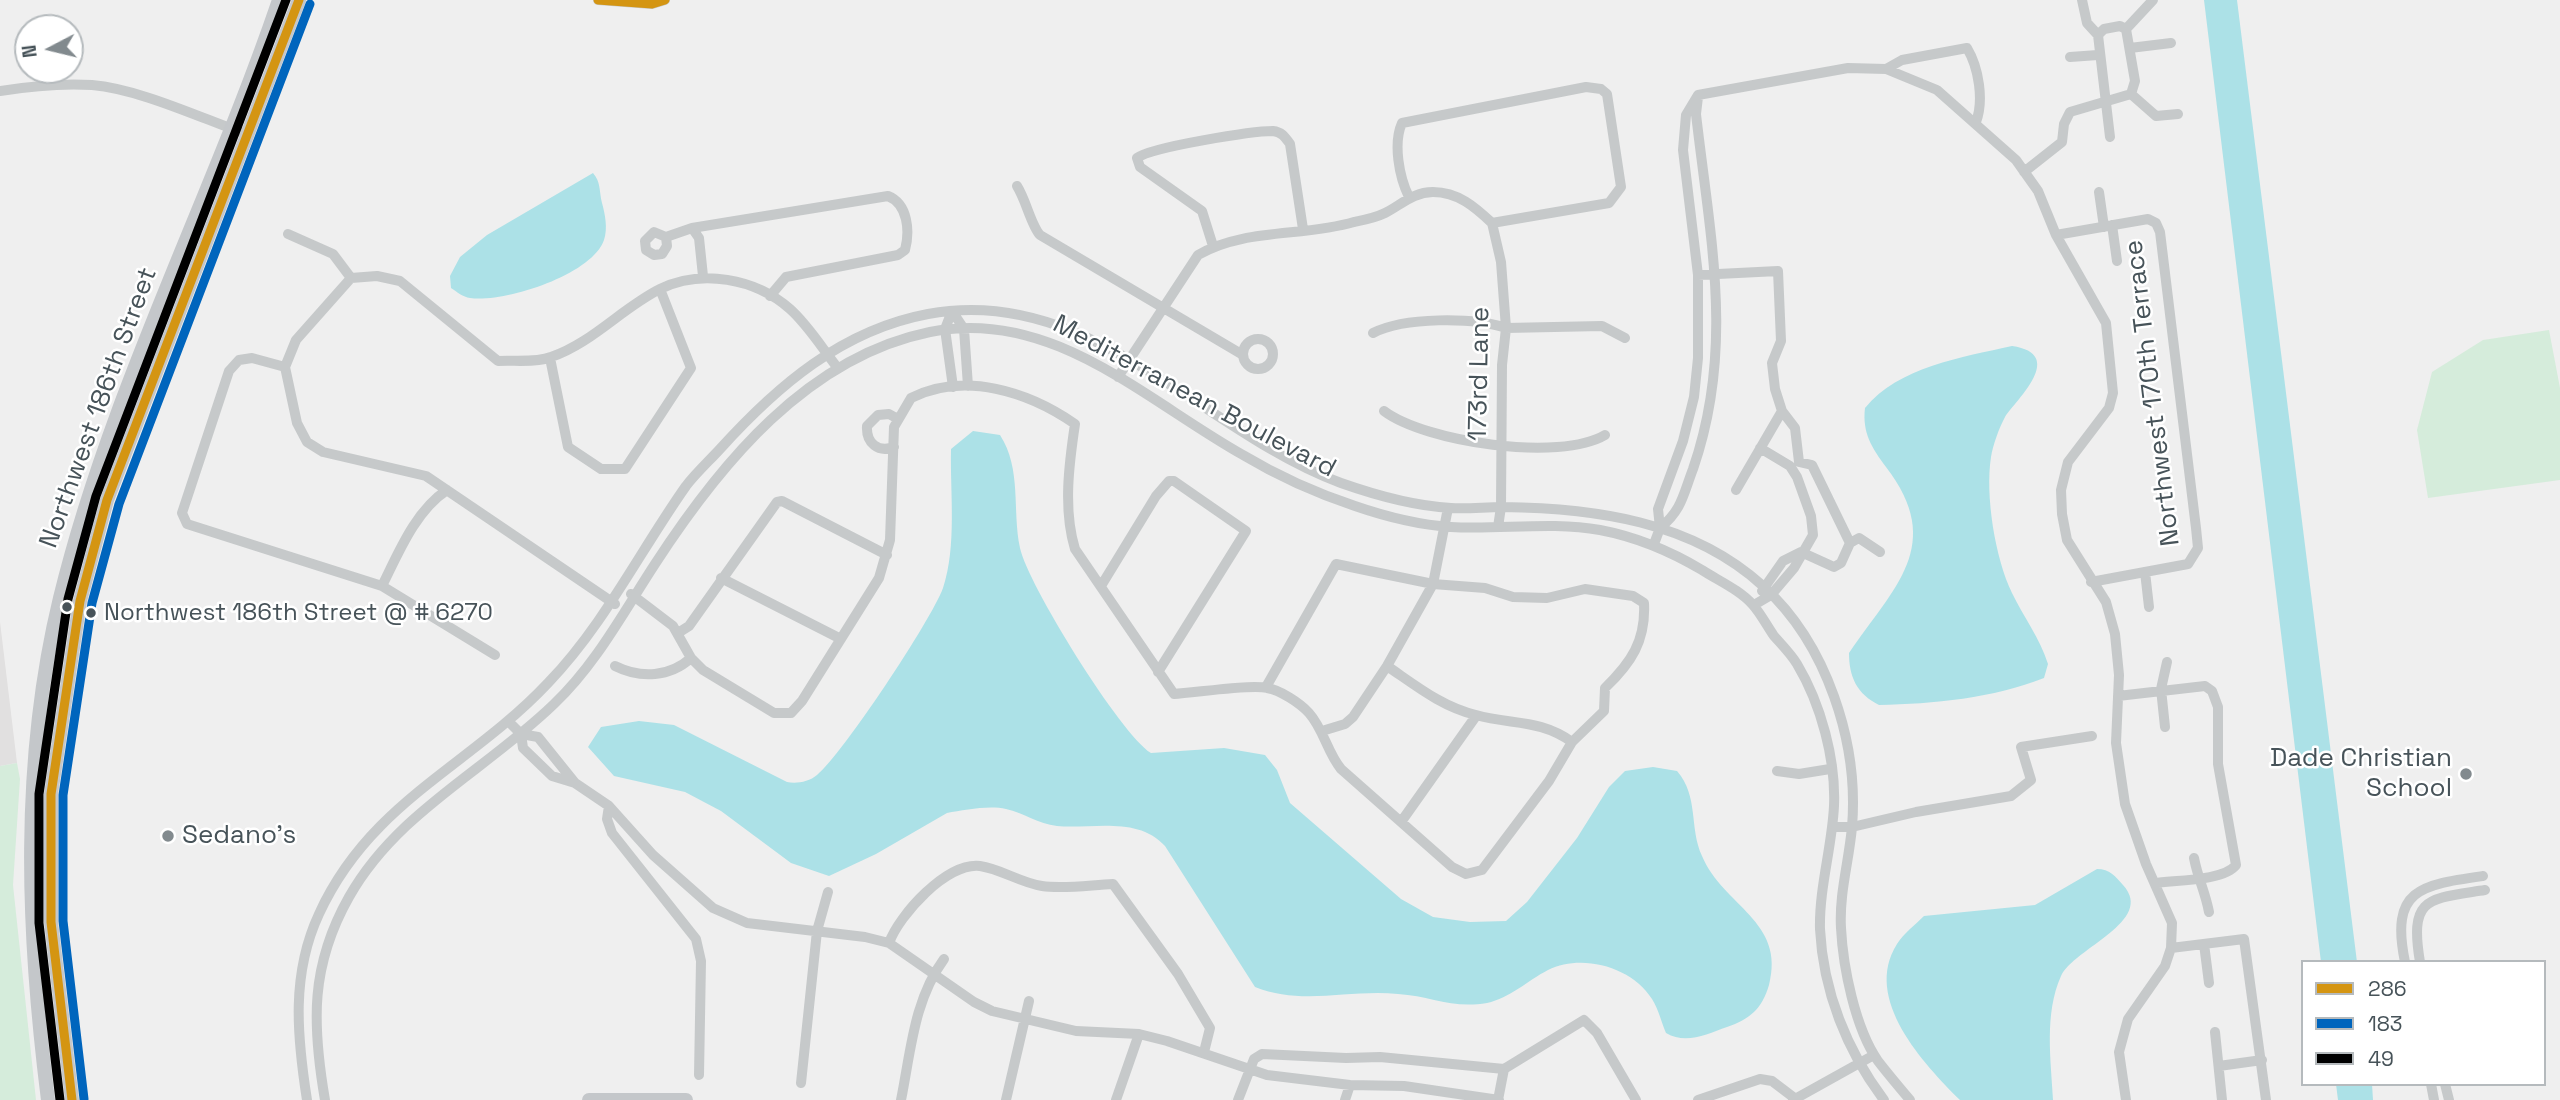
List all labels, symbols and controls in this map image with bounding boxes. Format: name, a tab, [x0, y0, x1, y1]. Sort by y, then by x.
north arrow	[14, 14, 84, 84]
text: N	[16, 44, 43, 59]
street label: Northwest 170th Terrace	[2119, 238, 2187, 548]
street label: Northwest 186th Street	[34, 264, 164, 552]
street label: 173rd Lane	[1463, 307, 1497, 441]
street label: Mediterranean Boulevard	[1047, 309, 1341, 485]
place label: Northwest 186th Street @ # 6270	[104, 599, 493, 627]
unlabelled marker	[60, 600, 74, 614]
marker: Northwest 186th Street @ # 6270	[84, 606, 98, 620]
place label: Dade Christian School	[2270, 743, 2452, 804]
marker: Dade Christian School	[2458, 766, 2474, 782]
place label: Sedano's	[182, 820, 296, 852]
marker: Sedano's	[160, 828, 176, 844]
legend	[2301, 960, 2546, 1086]
text: 286	[2368, 975, 2407, 1002]
text: 183	[2368, 1010, 2403, 1037]
text: 49	[2368, 1045, 2394, 1072]

